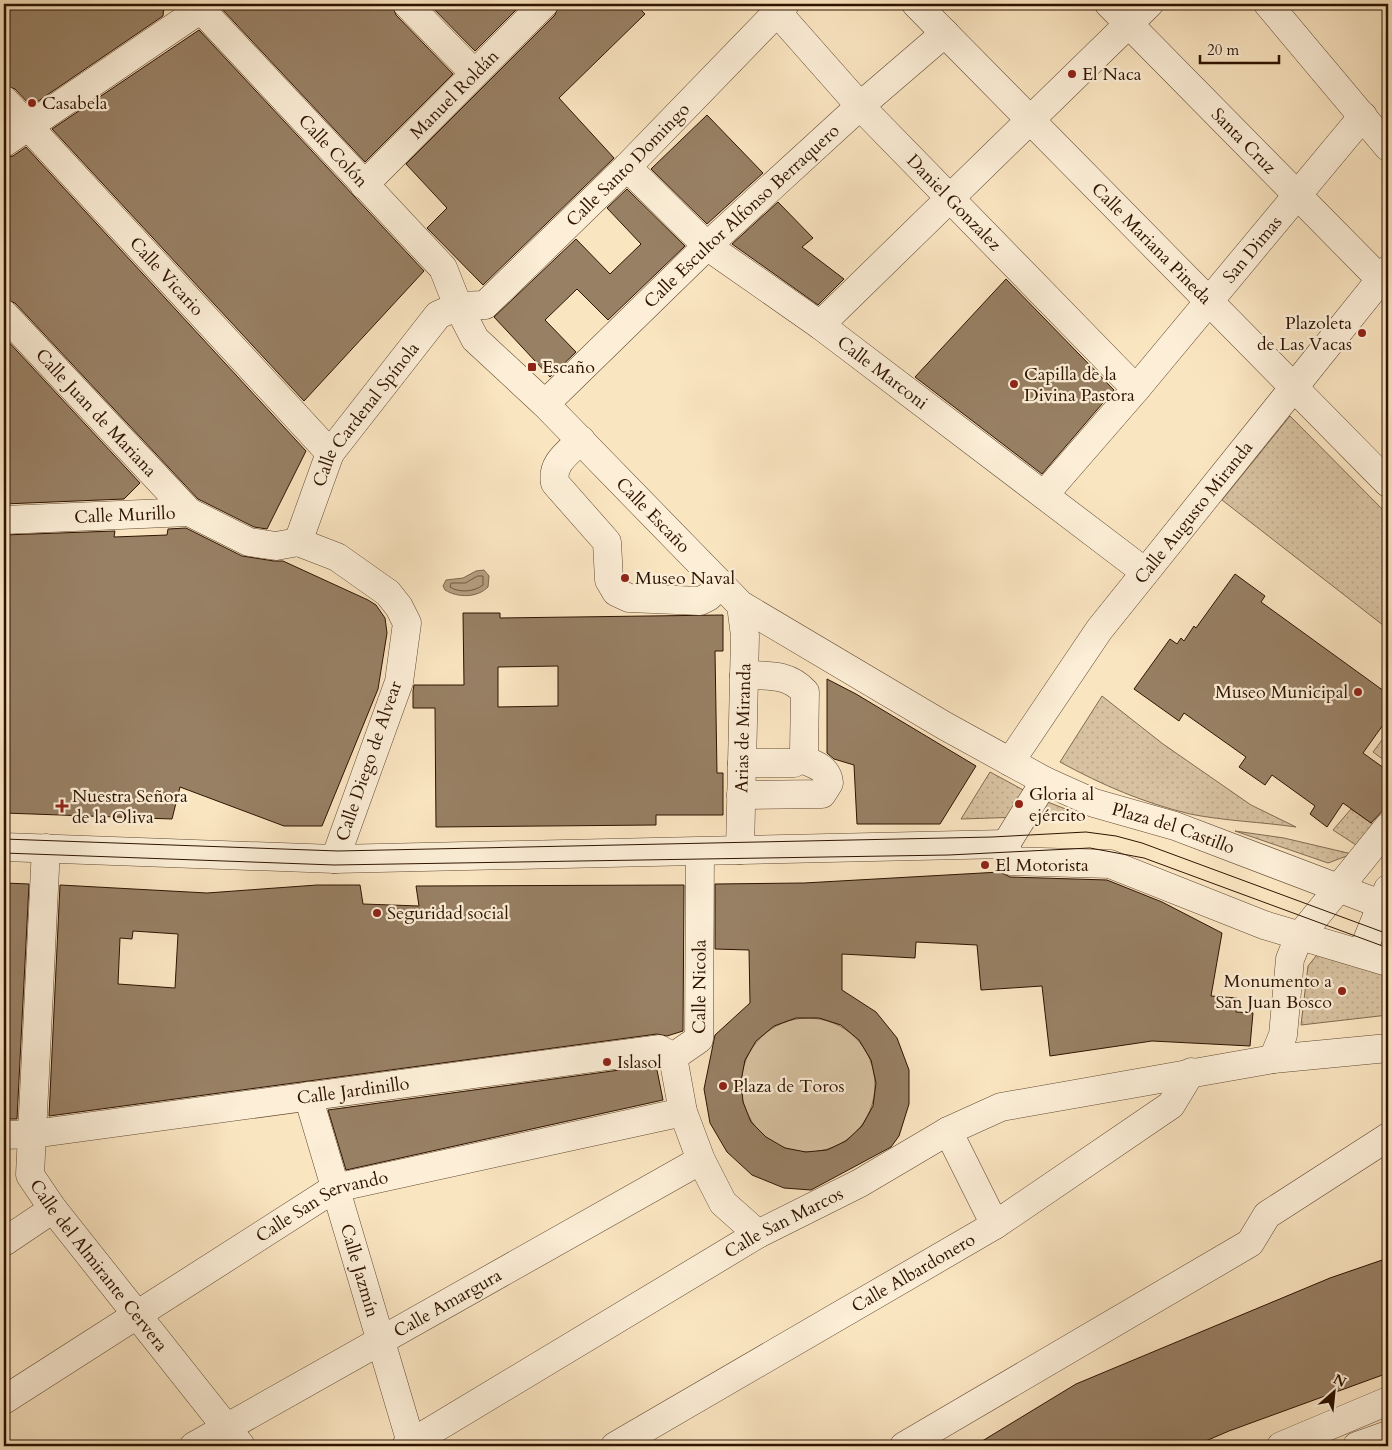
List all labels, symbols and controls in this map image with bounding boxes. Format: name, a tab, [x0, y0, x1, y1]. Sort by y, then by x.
scale bar	[1200, 32, 1278, 64]
text: 20 m	[1207, 40, 1239, 60]
street label: Manuel Roldán	[404, 43, 505, 145]
place label: El Naca	[1082, 62, 1142, 87]
marker: El Naca	[1066, 68, 1078, 80]
place label: Casabela	[42, 91, 108, 116]
marker: Casabela	[26, 97, 38, 109]
street label: Calle Santo Domingo	[560, 97, 695, 232]
street label: Santa Cruz	[1206, 102, 1282, 179]
street label: Calle Colón	[293, 109, 374, 193]
street label: Calle Escultor Alfonso Berraquero	[638, 118, 845, 314]
street label: Daniel Gonzalez	[901, 148, 1007, 256]
street label: Calle Mariana Pineda	[1086, 177, 1218, 310]
street label: San Dimas	[1217, 210, 1288, 288]
street label: Calle Vicario	[124, 231, 210, 322]
place label: Plazoleta de Las Vacas	[1257, 311, 1352, 357]
marker: Plazoleta de Las Vacas	[1356, 327, 1368, 339]
street label: Calle Marconi	[832, 330, 933, 415]
street label: Calle Cardenal Spínola	[306, 336, 425, 490]
street label: Calle Juan de Mariana	[30, 343, 163, 483]
place label: Escaño	[542, 355, 595, 380]
marker: Escaño	[526, 361, 538, 373]
place label: Capilla de la Divina Pastora	[1024, 362, 1135, 408]
marker: Capilla de la Divina Pastora	[1008, 378, 1020, 390]
street label: Calle Augusto Miranda	[1128, 435, 1259, 589]
street label: Calle Escaño	[610, 472, 696, 559]
street label: Calle Murillo	[74, 500, 176, 529]
place label: Museo Naval	[635, 566, 736, 591]
marker: Museo Naval	[619, 572, 631, 584]
street label: Arias de Miranda	[729, 663, 757, 793]
street label: Calle Diego de Alvear	[330, 677, 408, 844]
place label: Museo Municipal	[1215, 680, 1348, 705]
marker: Museo Municipal	[1352, 686, 1364, 698]
place label: Gloria al ejército	[1029, 782, 1095, 828]
place label: Nuestra Señora de la Oliva	[72, 784, 188, 830]
street label: Plaza del Castillo	[1109, 796, 1239, 860]
marker: Gloria al ejército	[1013, 798, 1025, 810]
marker: Nuestra Señora de la Oliva	[56, 800, 68, 812]
place label: El Motorista	[995, 853, 1089, 878]
marker: El Motorista	[979, 859, 991, 871]
place label: Seguridad social	[387, 901, 509, 926]
marker: Seguridad social	[371, 907, 383, 919]
street label: Calle Nicola	[687, 939, 712, 1034]
place label: Monumento a San Juan Bosco	[1215, 969, 1332, 1015]
marker: Monumento a San Juan Bosco	[1336, 985, 1348, 997]
place label: Islasol	[617, 1050, 662, 1075]
marker: Islasol	[601, 1056, 613, 1068]
street label: Calle Jardinillo	[295, 1071, 411, 1111]
place label: Plaza de Toros	[733, 1074, 845, 1099]
marker: Plaza de Toros	[717, 1080, 729, 1092]
street label: Calle San Servando	[251, 1164, 391, 1248]
street label: Calle del Almirante Cervera	[24, 1174, 174, 1357]
street label: Calle San Marcos	[720, 1181, 847, 1264]
street label: Calle Jazmín	[334, 1221, 386, 1321]
street label: Calle Albardonero	[847, 1227, 980, 1318]
street label: Calle Amargura	[389, 1262, 506, 1344]
north arrow	[1310, 1368, 1360, 1418]
text: N	[1330, 1370, 1349, 1392]

